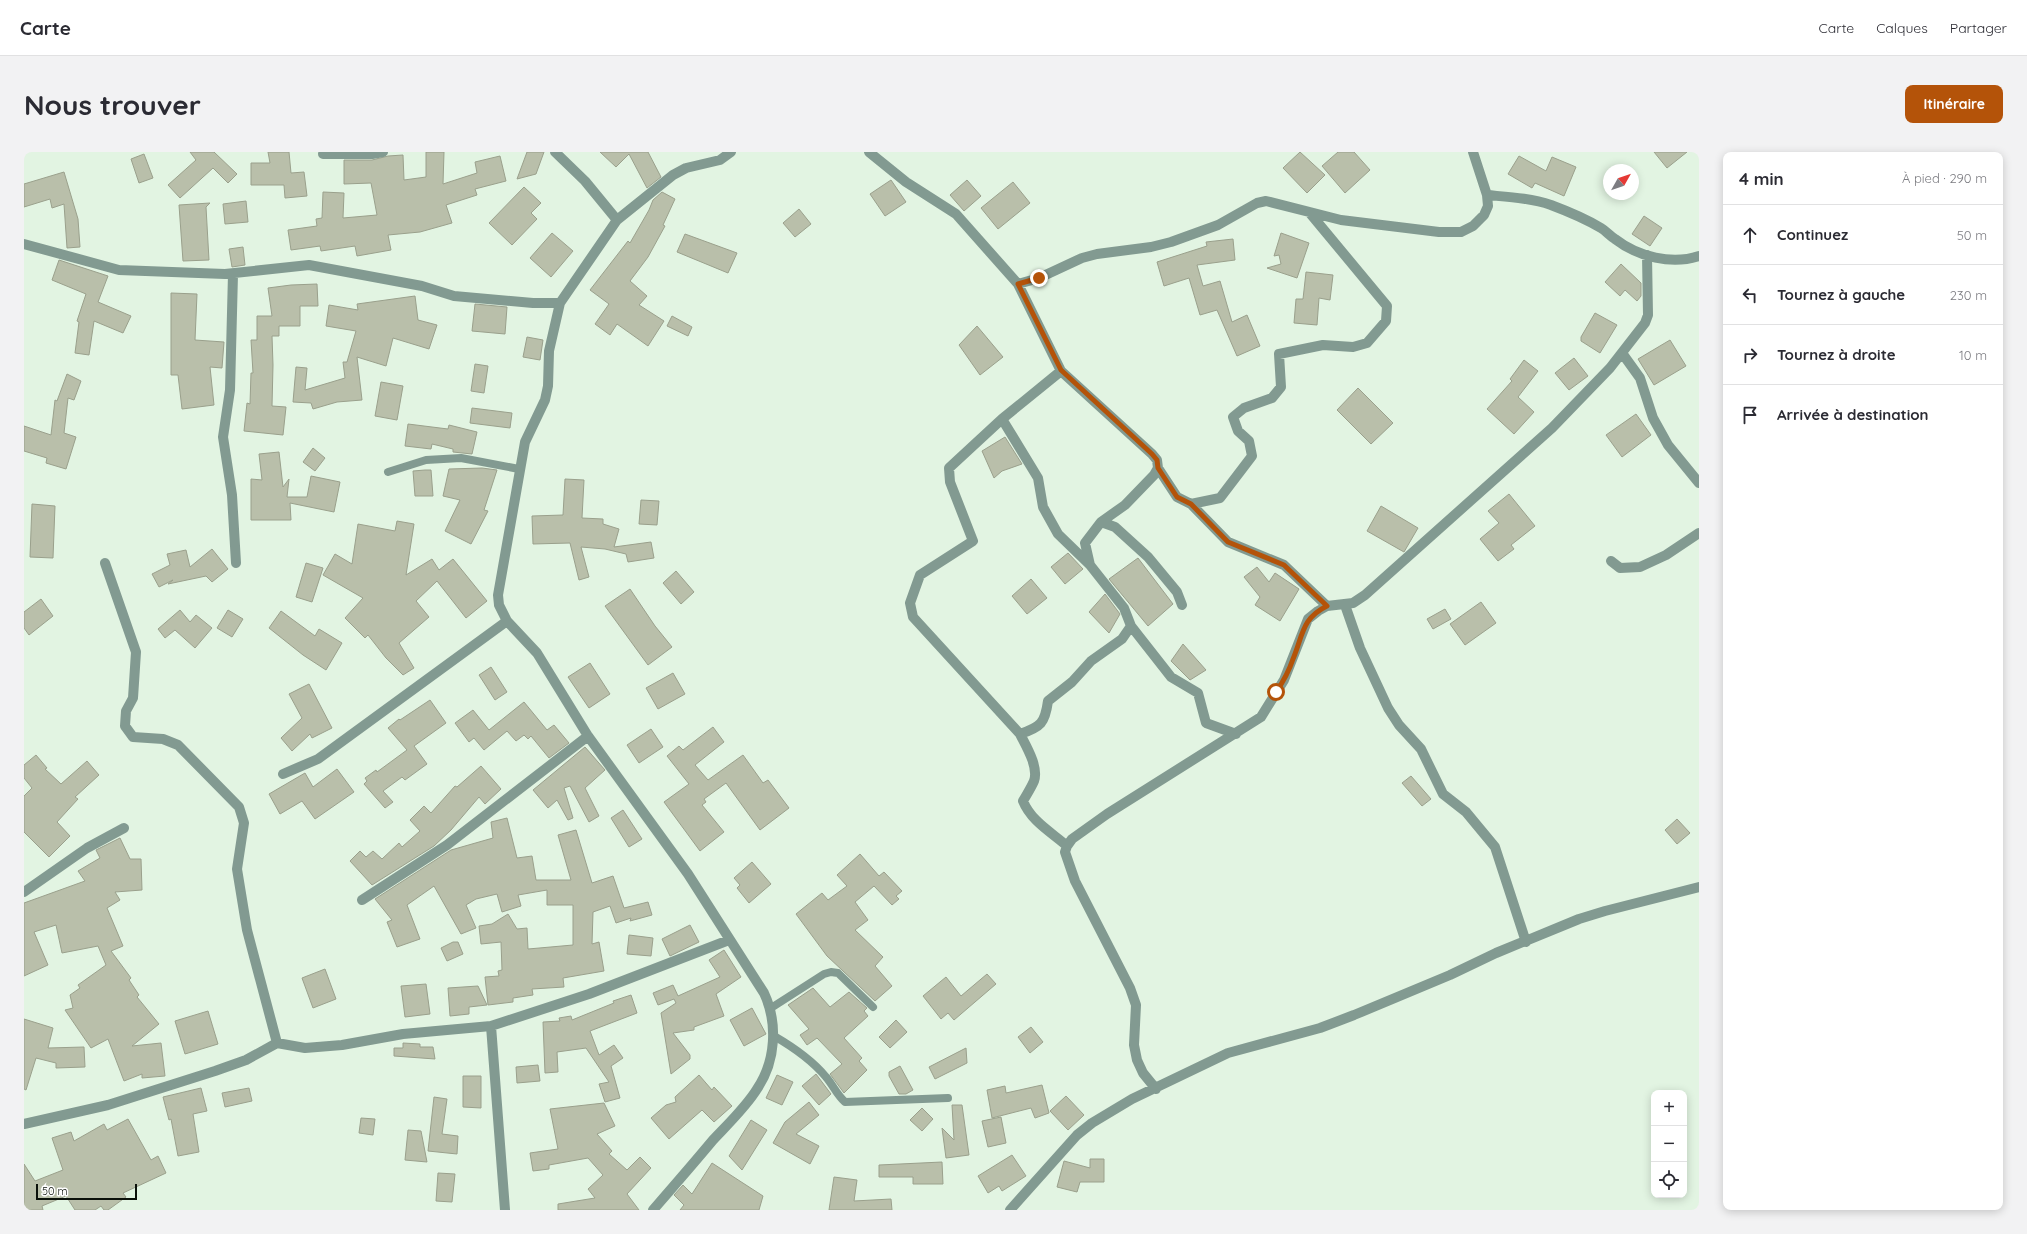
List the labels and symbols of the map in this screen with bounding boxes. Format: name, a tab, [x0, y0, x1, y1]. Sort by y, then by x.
north arrow	[1603, 164, 1639, 200]
route end	[1030, 269, 1048, 287]
route start	[1267, 683, 1285, 701]
scale bar	[36, 1182, 137, 1201]

